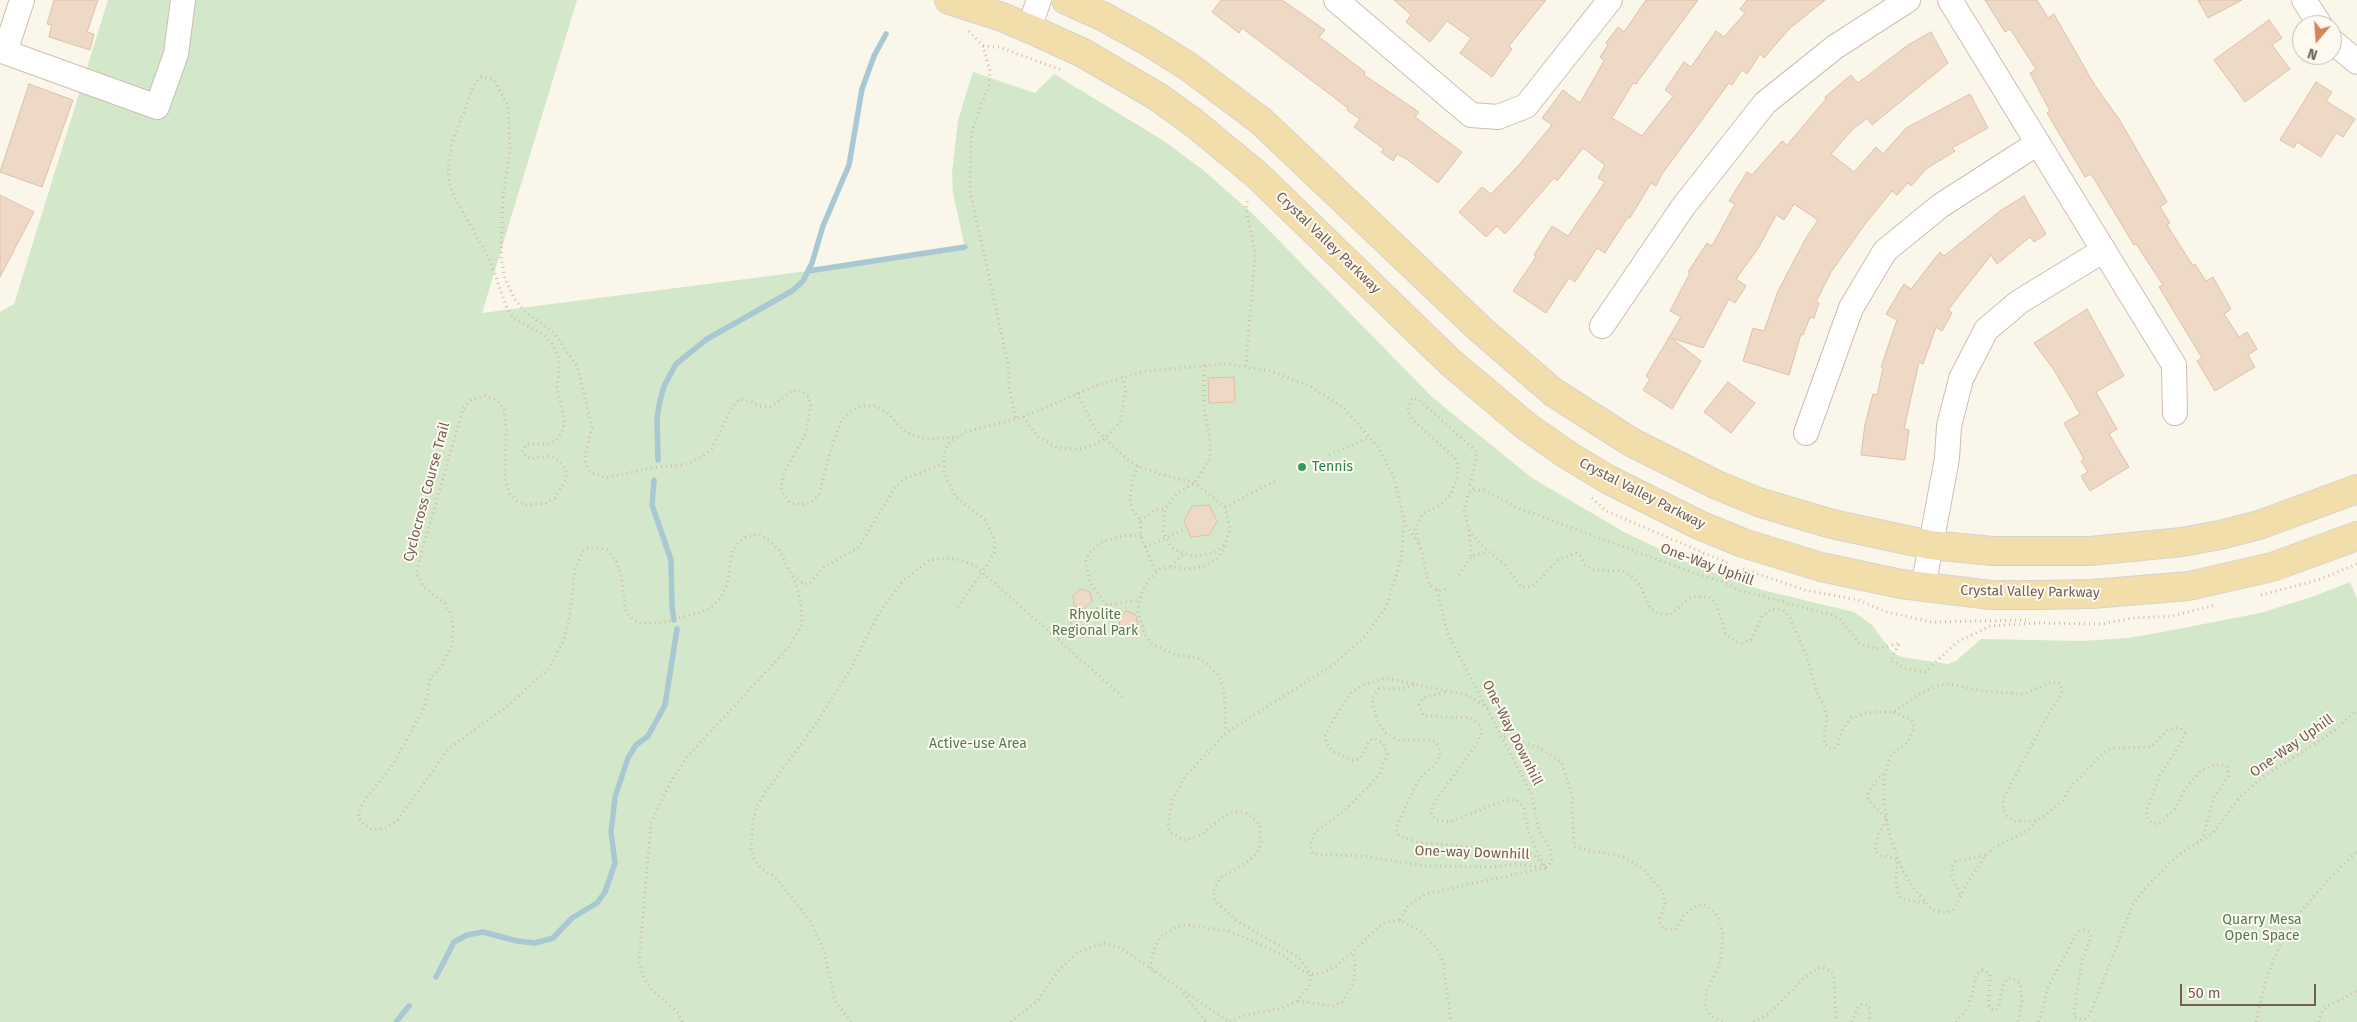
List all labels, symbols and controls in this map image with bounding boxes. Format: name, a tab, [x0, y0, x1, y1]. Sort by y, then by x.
north arrow	[2292, 15, 2342, 65]
text: N	[2305, 44, 2320, 63]
street label: Crystal Valley Parkway	[1272, 189, 1384, 297]
street label: Cyclocross Course Trail	[400, 420, 454, 564]
street label: Crystal Valley Parkway	[1576, 455, 1708, 533]
place label: Tennis	[1312, 459, 1353, 475]
marker: Tennis	[1296, 461, 1308, 473]
street label: One-Way Uphill	[1658, 540, 1756, 590]
street label: Crystal Valley Parkway	[1960, 582, 2100, 602]
park label: Rhyolite Regional Park	[1052, 607, 1138, 640]
street label: One-Way Downhill	[1478, 677, 1546, 789]
street label: One-Way Uphill	[2247, 711, 2337, 781]
park label: Active-use Area	[929, 736, 1027, 752]
street label: One-way Downhill	[1414, 843, 1530, 863]
park label: Quarry Mesa Open Space	[2222, 912, 2302, 944]
scale bar	[2182, 974, 2318, 1006]
text: 50 m	[2188, 984, 2221, 1002]

